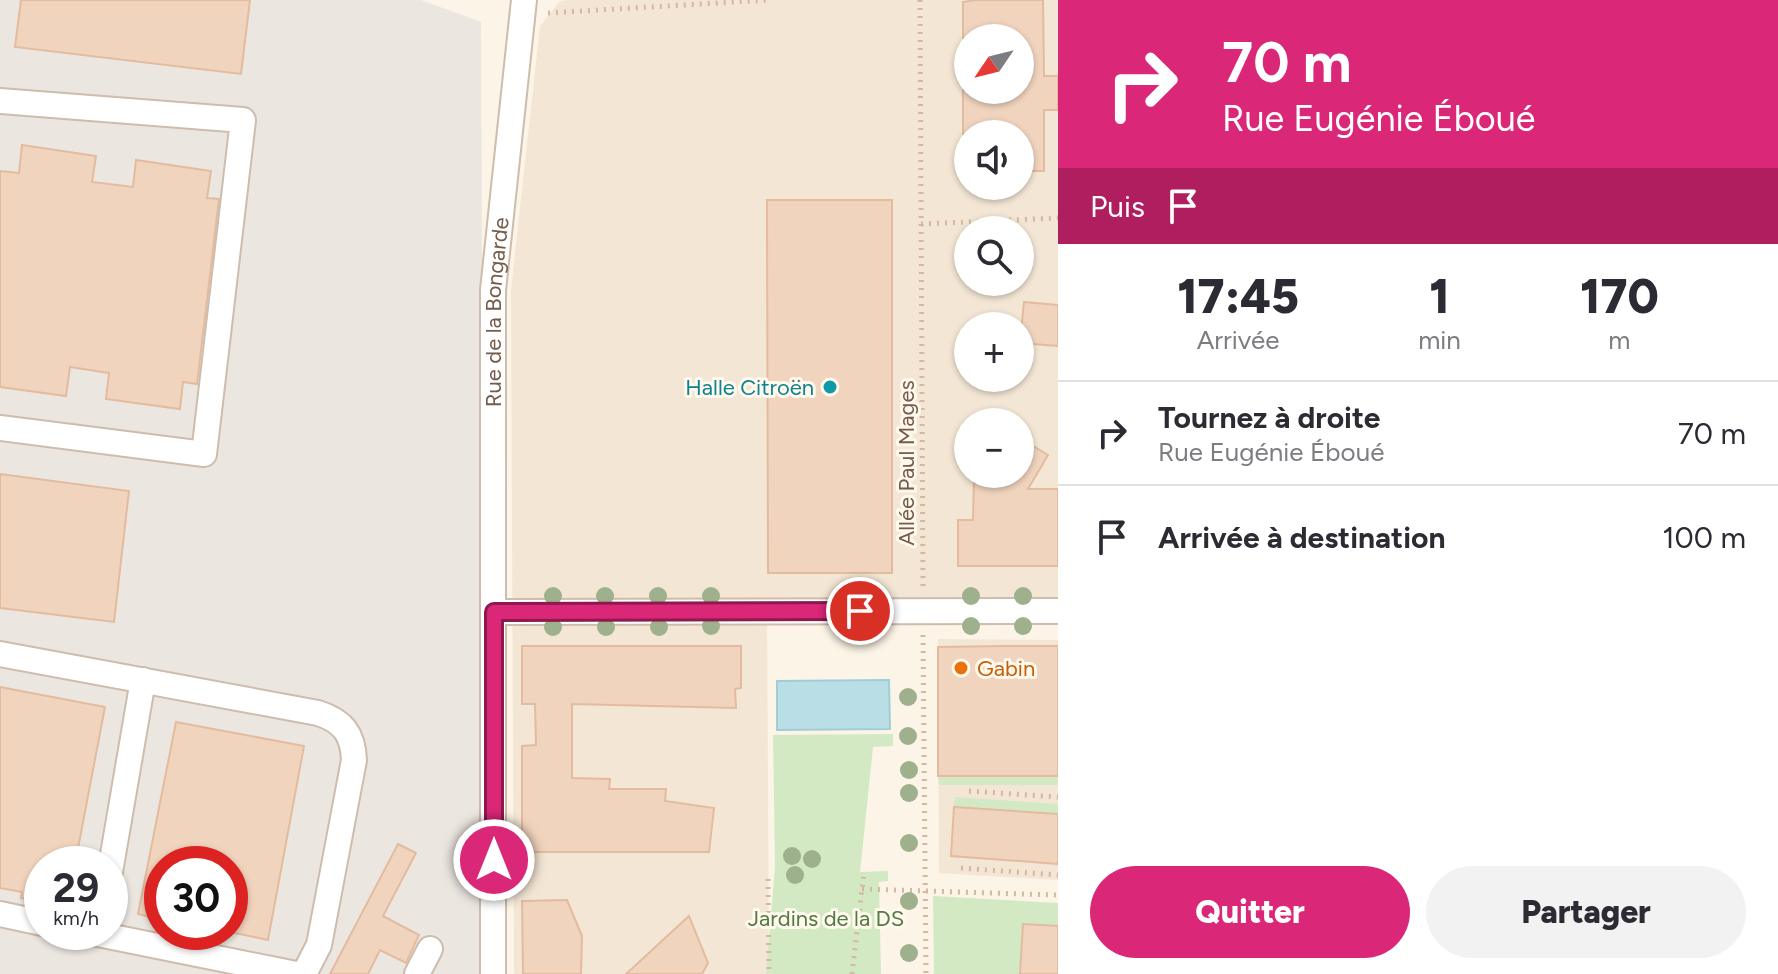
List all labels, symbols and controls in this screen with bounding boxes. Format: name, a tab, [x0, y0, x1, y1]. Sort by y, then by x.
north arrow	[954, 24, 1034, 104]
map controls	[954, 24, 1034, 488]
text: 70 m	[1222, 29, 1352, 96]
icon: right	[1090, 32, 1194, 136]
text: Rue Eugénie Éboué	[1222, 97, 1535, 140]
button: sound	[954, 120, 1034, 200]
icon: arrive	[1161, 184, 1205, 228]
text: Puis	[1090, 188, 1145, 225]
street label: Rue de la Bongarde	[480, 216, 514, 407]
button: search	[954, 216, 1034, 296]
text: 17:45	[1177, 267, 1299, 325]
text: 1	[1429, 267, 1450, 325]
text: 170	[1580, 267, 1659, 325]
button: +	[954, 312, 1034, 392]
text: Arrivée	[1197, 324, 1279, 356]
text: min	[1418, 324, 1461, 356]
text: m	[1608, 324, 1630, 356]
place label: Halle Citroën	[685, 374, 814, 401]
marker: Halle Citroën	[821, 378, 839, 396]
street label: Allée Paul Mages	[893, 380, 920, 546]
text: Tournez à droite	[1158, 399, 1380, 436]
button: −	[954, 408, 1034, 488]
icon: right	[1090, 411, 1134, 455]
text: 70 m	[1678, 415, 1746, 452]
text: Rue Eugénie Éboué	[1158, 436, 1384, 468]
icon: arrive	[1090, 515, 1134, 559]
text: Arrivée à destination	[1158, 519, 1445, 556]
text: 100 m	[1662, 519, 1746, 556]
pin	[826, 577, 894, 645]
icon: arrive	[838, 589, 882, 633]
place label: Gabin	[977, 655, 1035, 682]
marker: Gabin	[952, 659, 970, 677]
position arrow	[452, 818, 536, 902]
speed limit sign: 30	[144, 846, 248, 950]
text: 29	[53, 864, 99, 912]
button: Quitter	[1090, 866, 1410, 958]
button: Partager	[1426, 866, 1746, 958]
park label: Jardins de la DS	[748, 905, 904, 932]
text: km/h	[53, 906, 99, 930]

